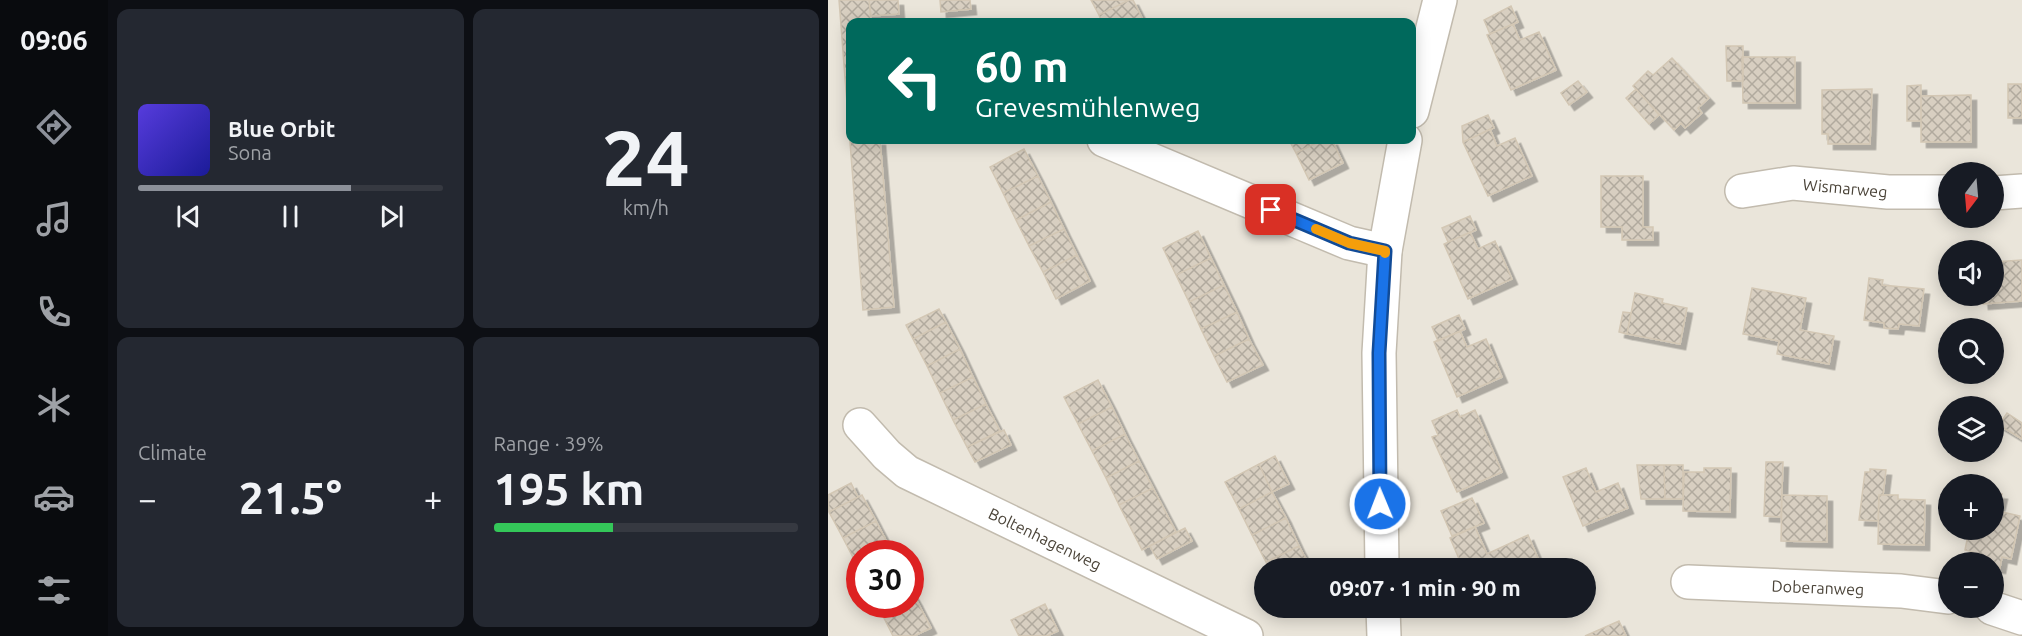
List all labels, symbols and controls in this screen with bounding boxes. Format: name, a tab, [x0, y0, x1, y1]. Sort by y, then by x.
text: 09:06	[20, 25, 88, 55]
icon: left	[876, 42, 954, 120]
text: 60 m	[975, 43, 1069, 90]
text: Grevesmühlenweg	[975, 92, 1201, 122]
icon: directions	[33, 106, 75, 148]
text: 24	[602, 113, 690, 201]
text: Blue Orbit	[228, 116, 335, 141]
text: Sona	[228, 141, 272, 164]
north arrow	[1938, 162, 2004, 228]
map controls	[1938, 162, 2004, 618]
street label: Wismarweg	[1802, 175, 1888, 201]
pin	[1245, 184, 1296, 235]
icon: arrive	[1254, 193, 1287, 226]
text: km/h	[623, 196, 669, 219]
icon: music	[33, 198, 75, 240]
icon: previous	[172, 200, 205, 233]
icon: pause	[274, 200, 307, 233]
icon: next	[375, 200, 408, 233]
button: sound	[1938, 240, 2004, 306]
icon: phone	[33, 291, 75, 333]
button: search	[1938, 318, 2004, 384]
icon: climate	[33, 384, 75, 426]
button: layers	[1938, 396, 2004, 462]
text: Range · 39%	[494, 432, 604, 455]
text: Climate	[138, 441, 207, 464]
text: 195 km	[494, 463, 644, 514]
text: 21.5°	[239, 472, 342, 523]
position arrow	[1348, 472, 1412, 536]
button: +	[1938, 474, 2004, 540]
icon: car	[33, 476, 75, 518]
text: −	[138, 480, 157, 517]
text: +	[424, 480, 442, 517]
street label: Boltenhagenweg	[986, 504, 1104, 574]
speed limit sign: 30	[846, 540, 924, 618]
button: −	[1938, 552, 2004, 618]
icon: filters	[33, 569, 75, 611]
text: 09:07 · 1 min · 90 m	[1329, 575, 1521, 600]
street label: Doberanweg	[1771, 577, 1865, 598]

